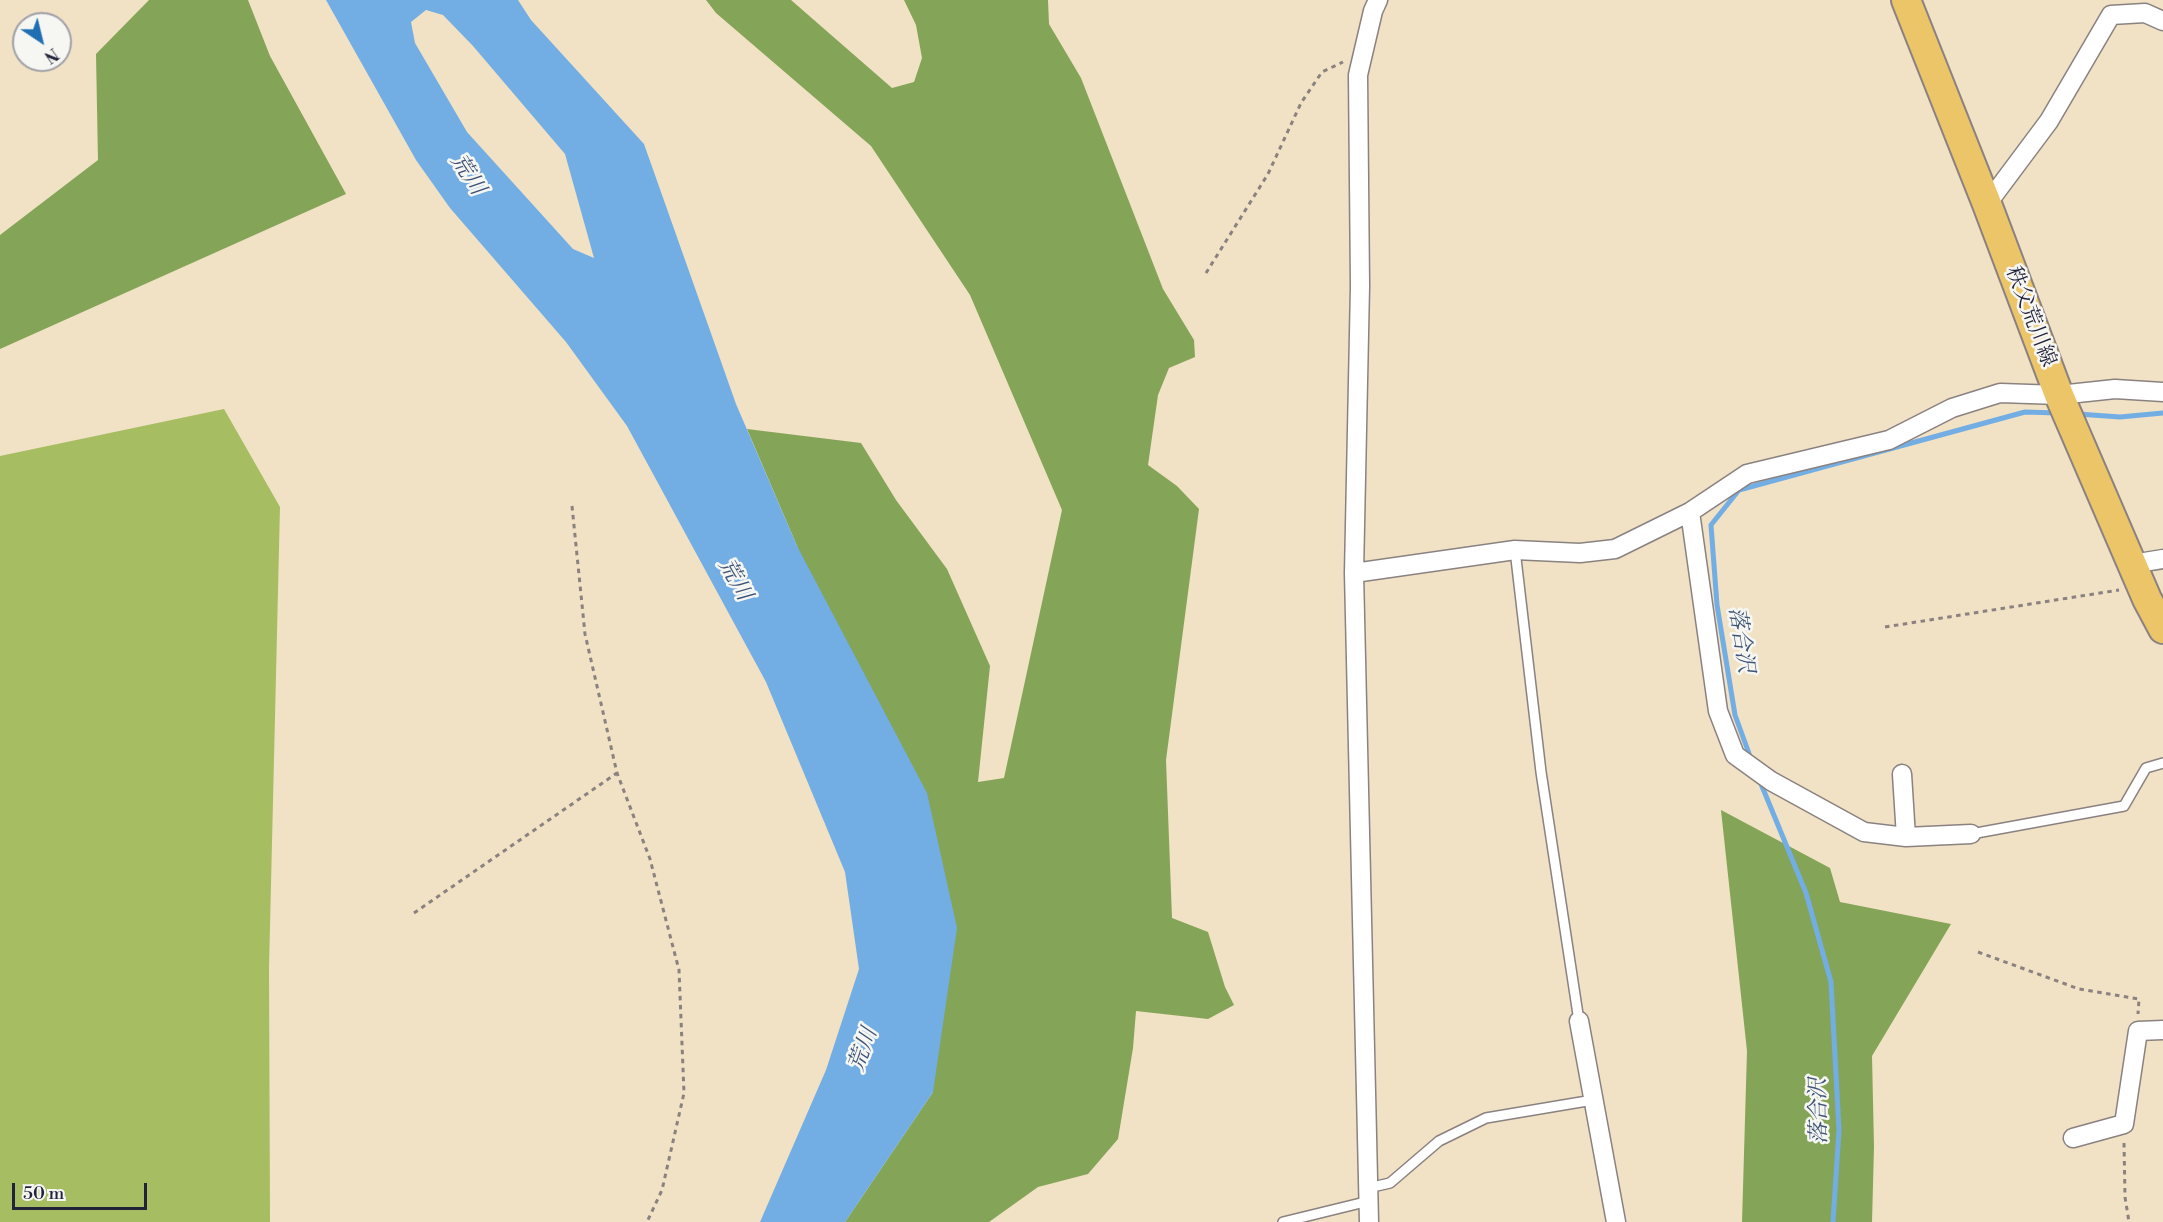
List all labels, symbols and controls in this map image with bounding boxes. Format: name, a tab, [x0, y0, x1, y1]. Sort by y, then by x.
north arrow	[12, 12, 72, 72]
text: N	[40, 43, 62, 67]
water label: 荒川	[444, 149, 490, 201]
street label: 秩父荒川線	[1999, 263, 2061, 371]
water label: 荒川	[712, 554, 756, 606]
water label: 落合沢	[1722, 605, 1758, 675]
water label: 荒川	[844, 1025, 884, 1075]
water label: 落合沢	[1806, 1078, 1834, 1144]
scale bar	[15, 1171, 150, 1209]
text: 50 m	[23, 1182, 64, 1205]

